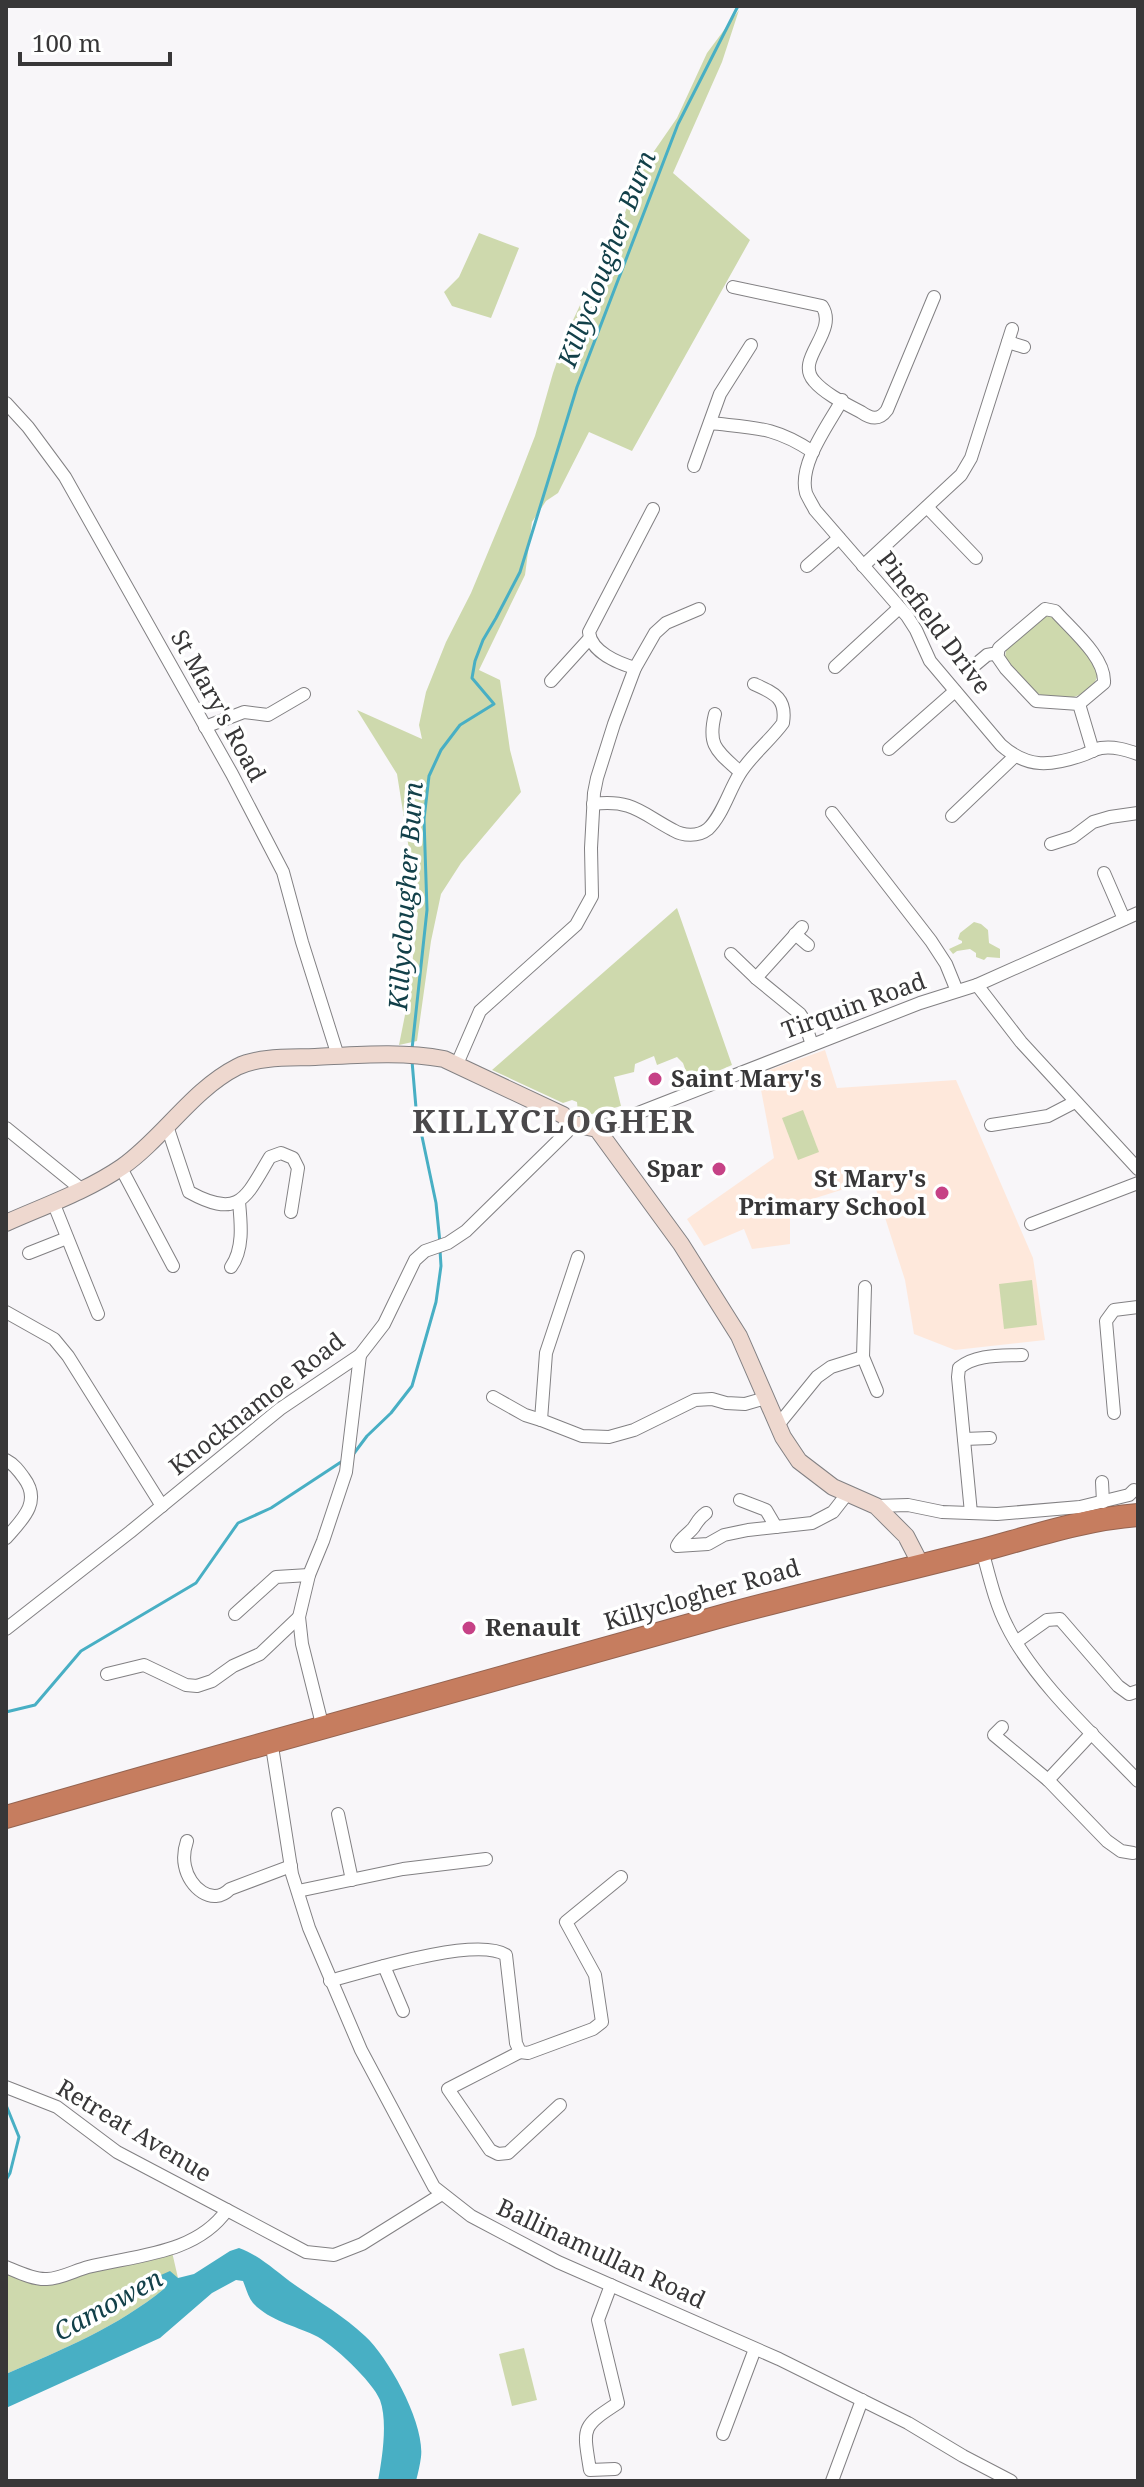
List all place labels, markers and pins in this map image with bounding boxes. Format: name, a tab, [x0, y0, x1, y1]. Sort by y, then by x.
place label: Saint Mary's	[671, 1061, 822, 1094]
marker: Saint Mary's	[646, 1070, 664, 1088]
place label: Spar	[647, 1151, 703, 1184]
marker: Spar	[710, 1160, 728, 1178]
place label: St Mary's Primary School	[738, 1161, 927, 1222]
marker: St Mary's Primary School	[933, 1184, 951, 1202]
place label: Renault	[485, 1610, 581, 1643]
marker: Renault	[460, 1619, 478, 1637]

